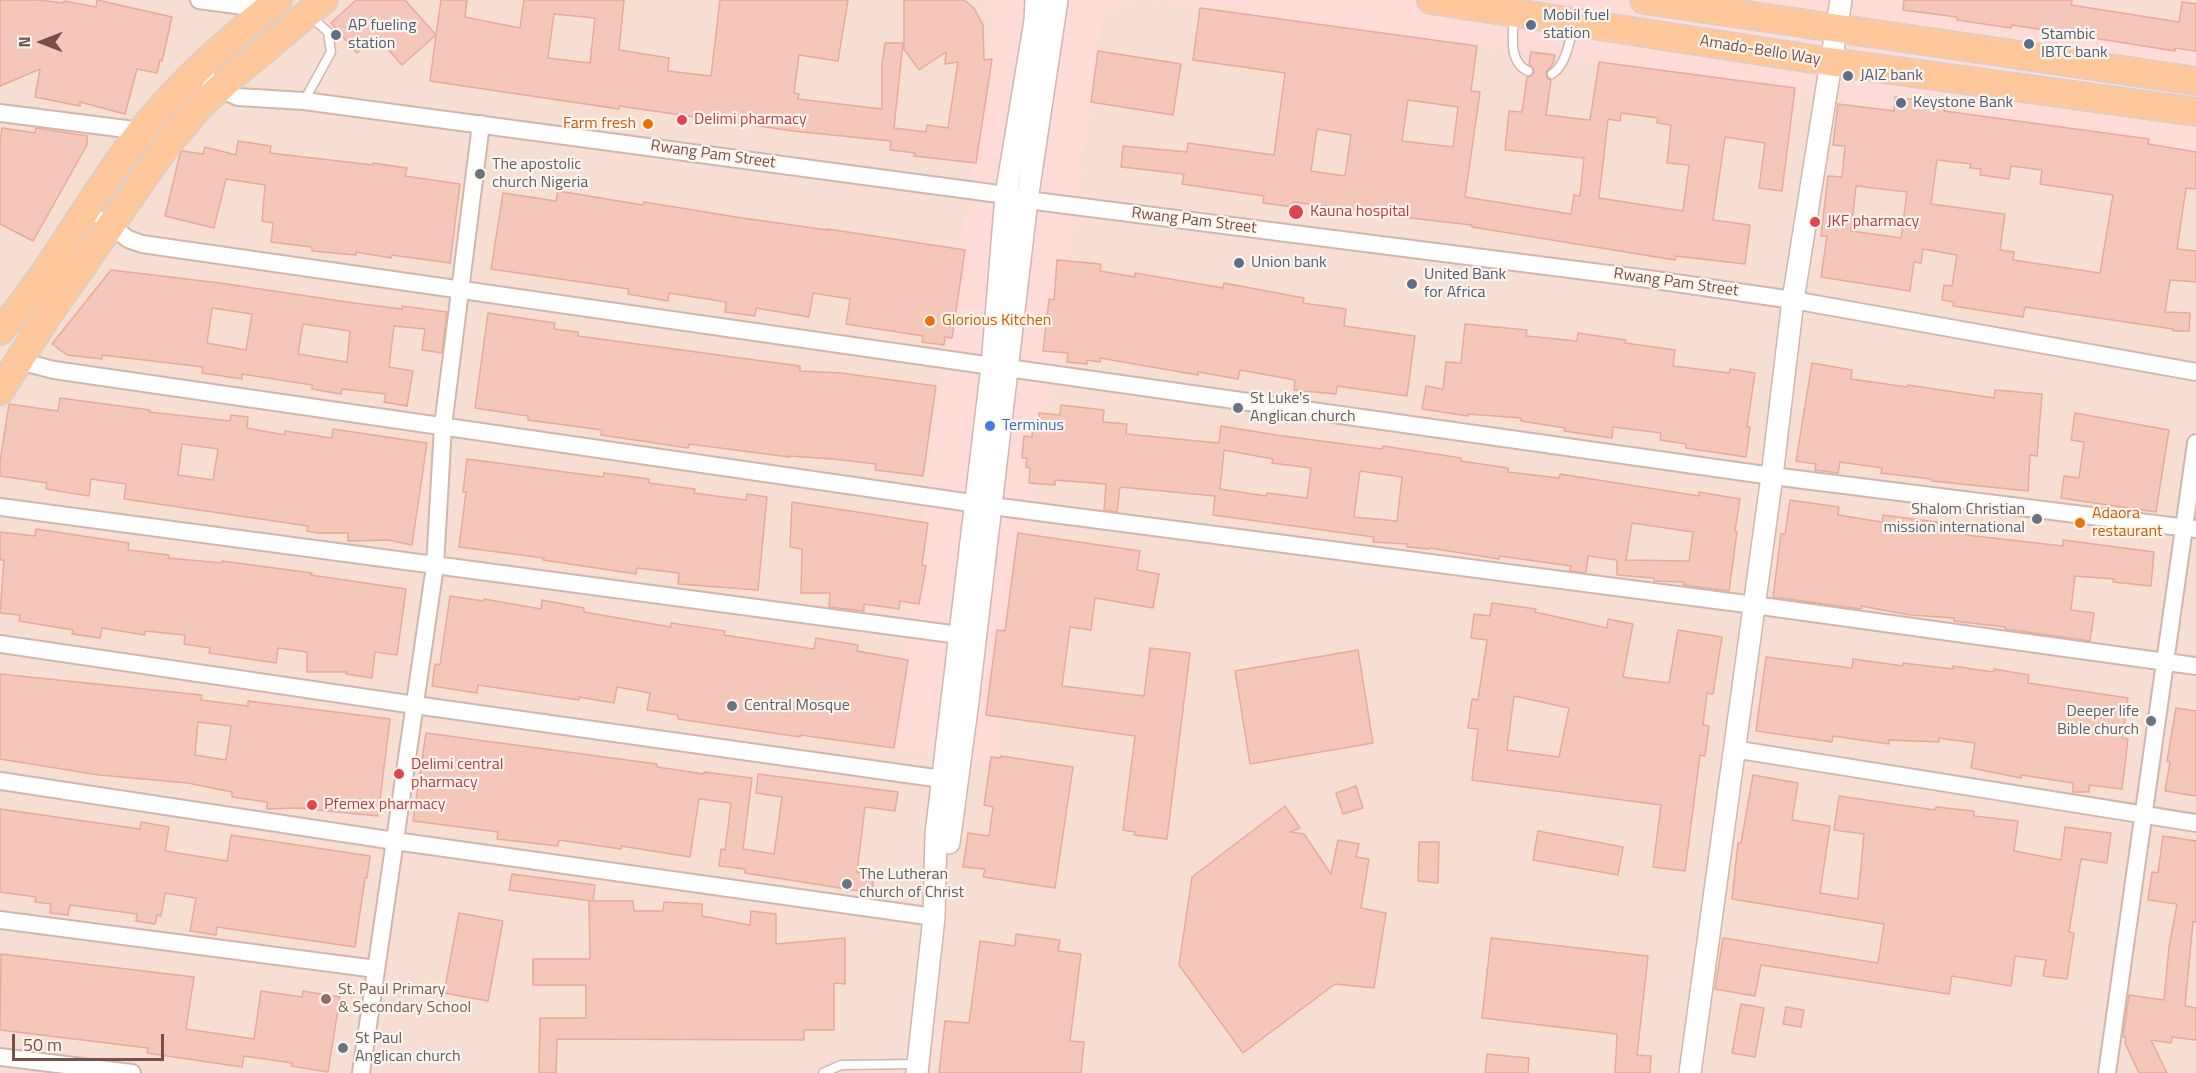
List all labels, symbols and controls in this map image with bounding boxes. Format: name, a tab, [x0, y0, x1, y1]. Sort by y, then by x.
place label: Mobil fuel station	[1543, 6, 1610, 44]
north arrow	[12, 12, 72, 72]
place label: AP fueling station	[348, 16, 416, 54]
marker: Mobil fuel station	[1524, 18, 1538, 32]
place label: Stambic IBTC bank	[2041, 25, 2108, 63]
marker: AP fueling station	[329, 28, 343, 42]
street label: Amado-Bello Way	[1698, 32, 1822, 70]
text: N	[12, 36, 36, 48]
marker: Stambic IBTC bank	[2022, 37, 2036, 51]
place label: JAIZ bank	[1860, 66, 1923, 86]
marker: JAIZ bank	[1841, 69, 1855, 83]
place label: Keystone Bank	[1913, 93, 2013, 113]
marker: Keystone Bank	[1894, 96, 1908, 110]
place label: Delimi pharmacy	[694, 110, 807, 130]
marker: Delimi pharmacy	[675, 113, 689, 127]
place label: Farm fresh	[563, 114, 636, 134]
marker: Farm fresh	[641, 117, 655, 131]
street label: Rwang Pam Street	[649, 137, 777, 173]
place label: The apostolic church Nigeria	[492, 155, 588, 193]
marker: The apostolic church Nigeria	[473, 167, 487, 181]
place label: Kauna hospital	[1310, 202, 1409, 222]
marker: Kauna hospital	[1287, 203, 1305, 221]
street label: Rwang Pam Street	[1130, 204, 1258, 238]
place label: JKF pharmacy	[1827, 212, 1919, 232]
marker: JKF pharmacy	[1808, 215, 1822, 229]
place label: Union bank	[1251, 253, 1327, 273]
marker: Union bank	[1232, 256, 1246, 270]
place label: United Bank for Africa	[1424, 265, 1506, 303]
street label: Rwang Pam Street	[1612, 265, 1740, 301]
marker: United Bank for Africa	[1405, 277, 1419, 291]
place label: Glorious Kitchen	[942, 311, 1051, 331]
marker: Glorious Kitchen	[923, 314, 937, 328]
place label: St Luke's Anglican church	[1250, 389, 1356, 427]
marker: St Luke's Anglican church	[1231, 401, 1245, 415]
place label: Terminus	[1002, 416, 1064, 436]
marker: Terminus	[983, 419, 997, 433]
place label: Shalom Christian mission international	[1883, 500, 2025, 538]
place label: Adaora restaurant	[2092, 504, 2163, 542]
marker: Shalom Christian mission international	[2030, 512, 2044, 526]
marker: Adaora restaurant	[2073, 516, 2087, 530]
place label: Central Mosque	[744, 696, 850, 716]
marker: Central Mosque	[725, 699, 739, 713]
place label: Deeper life Bible church	[2057, 702, 2139, 740]
marker: Deeper life Bible church	[2144, 714, 2158, 728]
place label: Delimi central pharmacy	[411, 755, 503, 793]
marker: Delimi central pharmacy	[392, 767, 406, 781]
place label: Pfemex pharmacy	[324, 795, 446, 815]
marker: Pfemex pharmacy	[305, 798, 319, 812]
place label: The Lutheran church of Christ	[859, 865, 964, 903]
marker: The Lutheran church of Christ	[840, 877, 854, 891]
place label: St. Paul Primary & Secondary School	[338, 980, 471, 1018]
marker: St. Paul Primary & Secondary School	[319, 992, 333, 1006]
scale bar	[15, 1022, 166, 1060]
place label: St Paul Anglican church	[355, 1029, 461, 1067]
text: 50 m	[23, 1031, 62, 1058]
marker: St Paul Anglican church	[336, 1041, 350, 1055]

